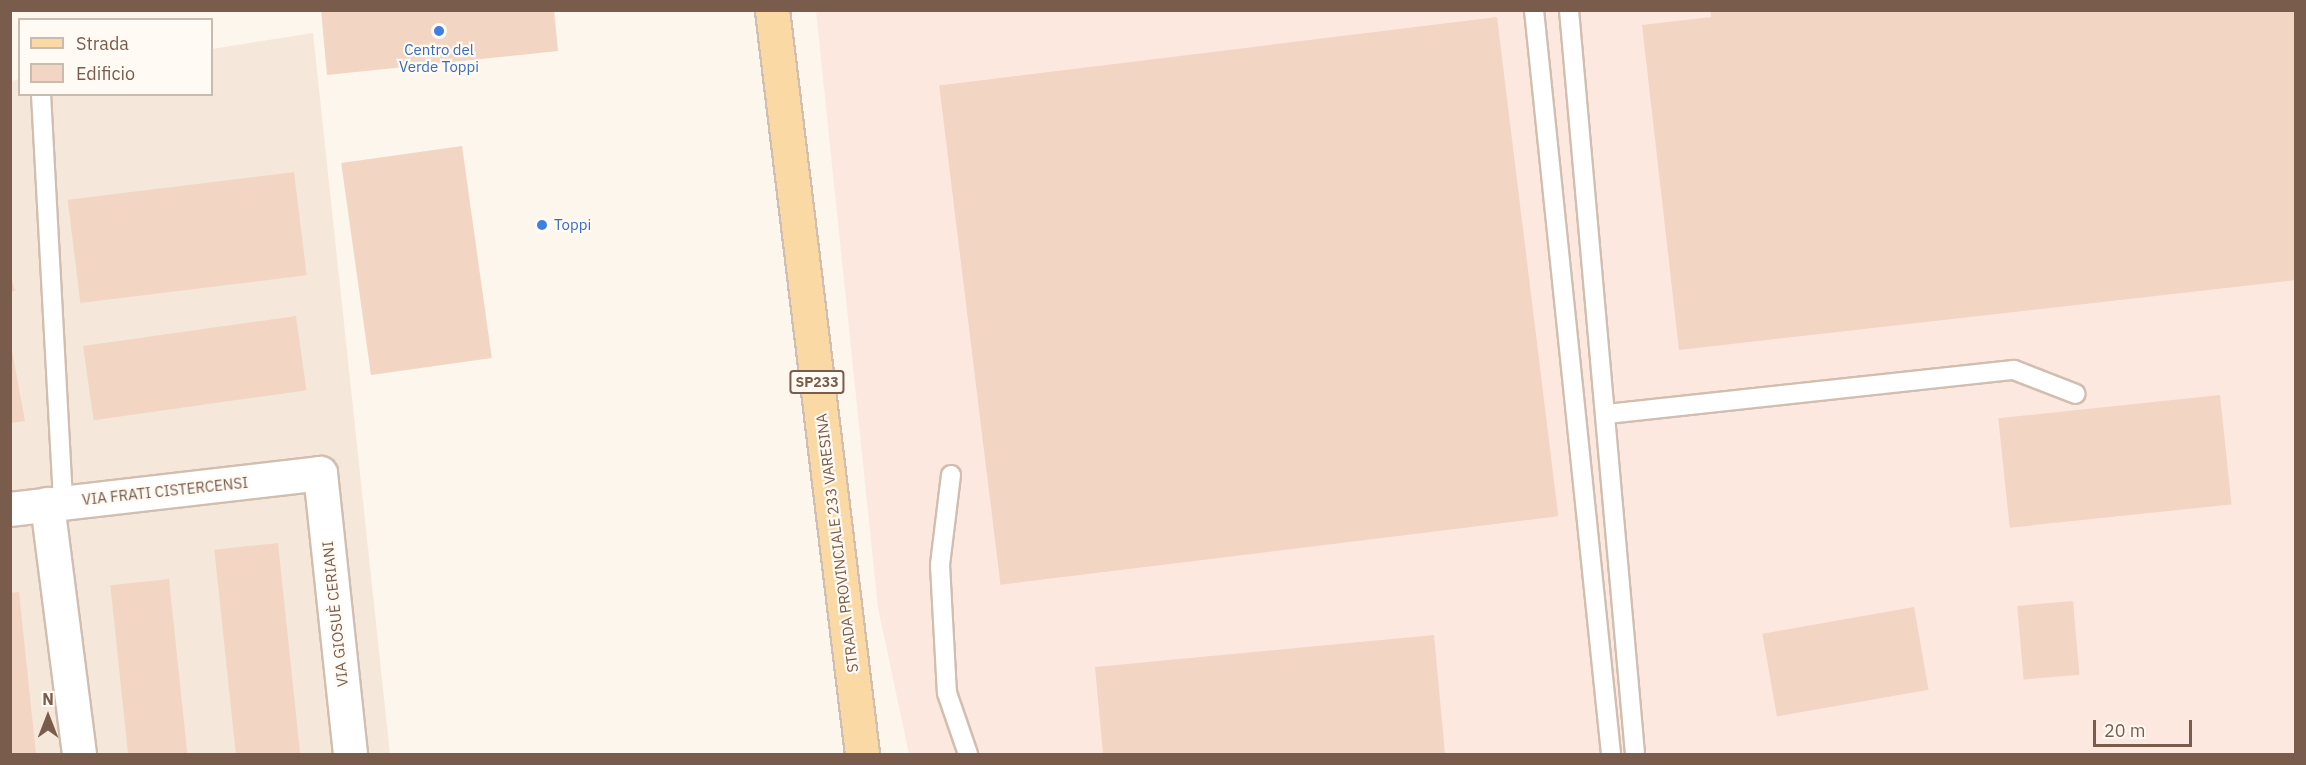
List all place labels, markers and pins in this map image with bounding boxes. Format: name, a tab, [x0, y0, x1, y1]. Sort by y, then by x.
marker: Centro del Verde Toppi	[432, 24, 446, 38]
place label: Centro del Verde Toppi	[399, 40, 479, 75]
place label: Toppi	[554, 216, 591, 234]
marker: Toppi	[535, 218, 549, 232]

